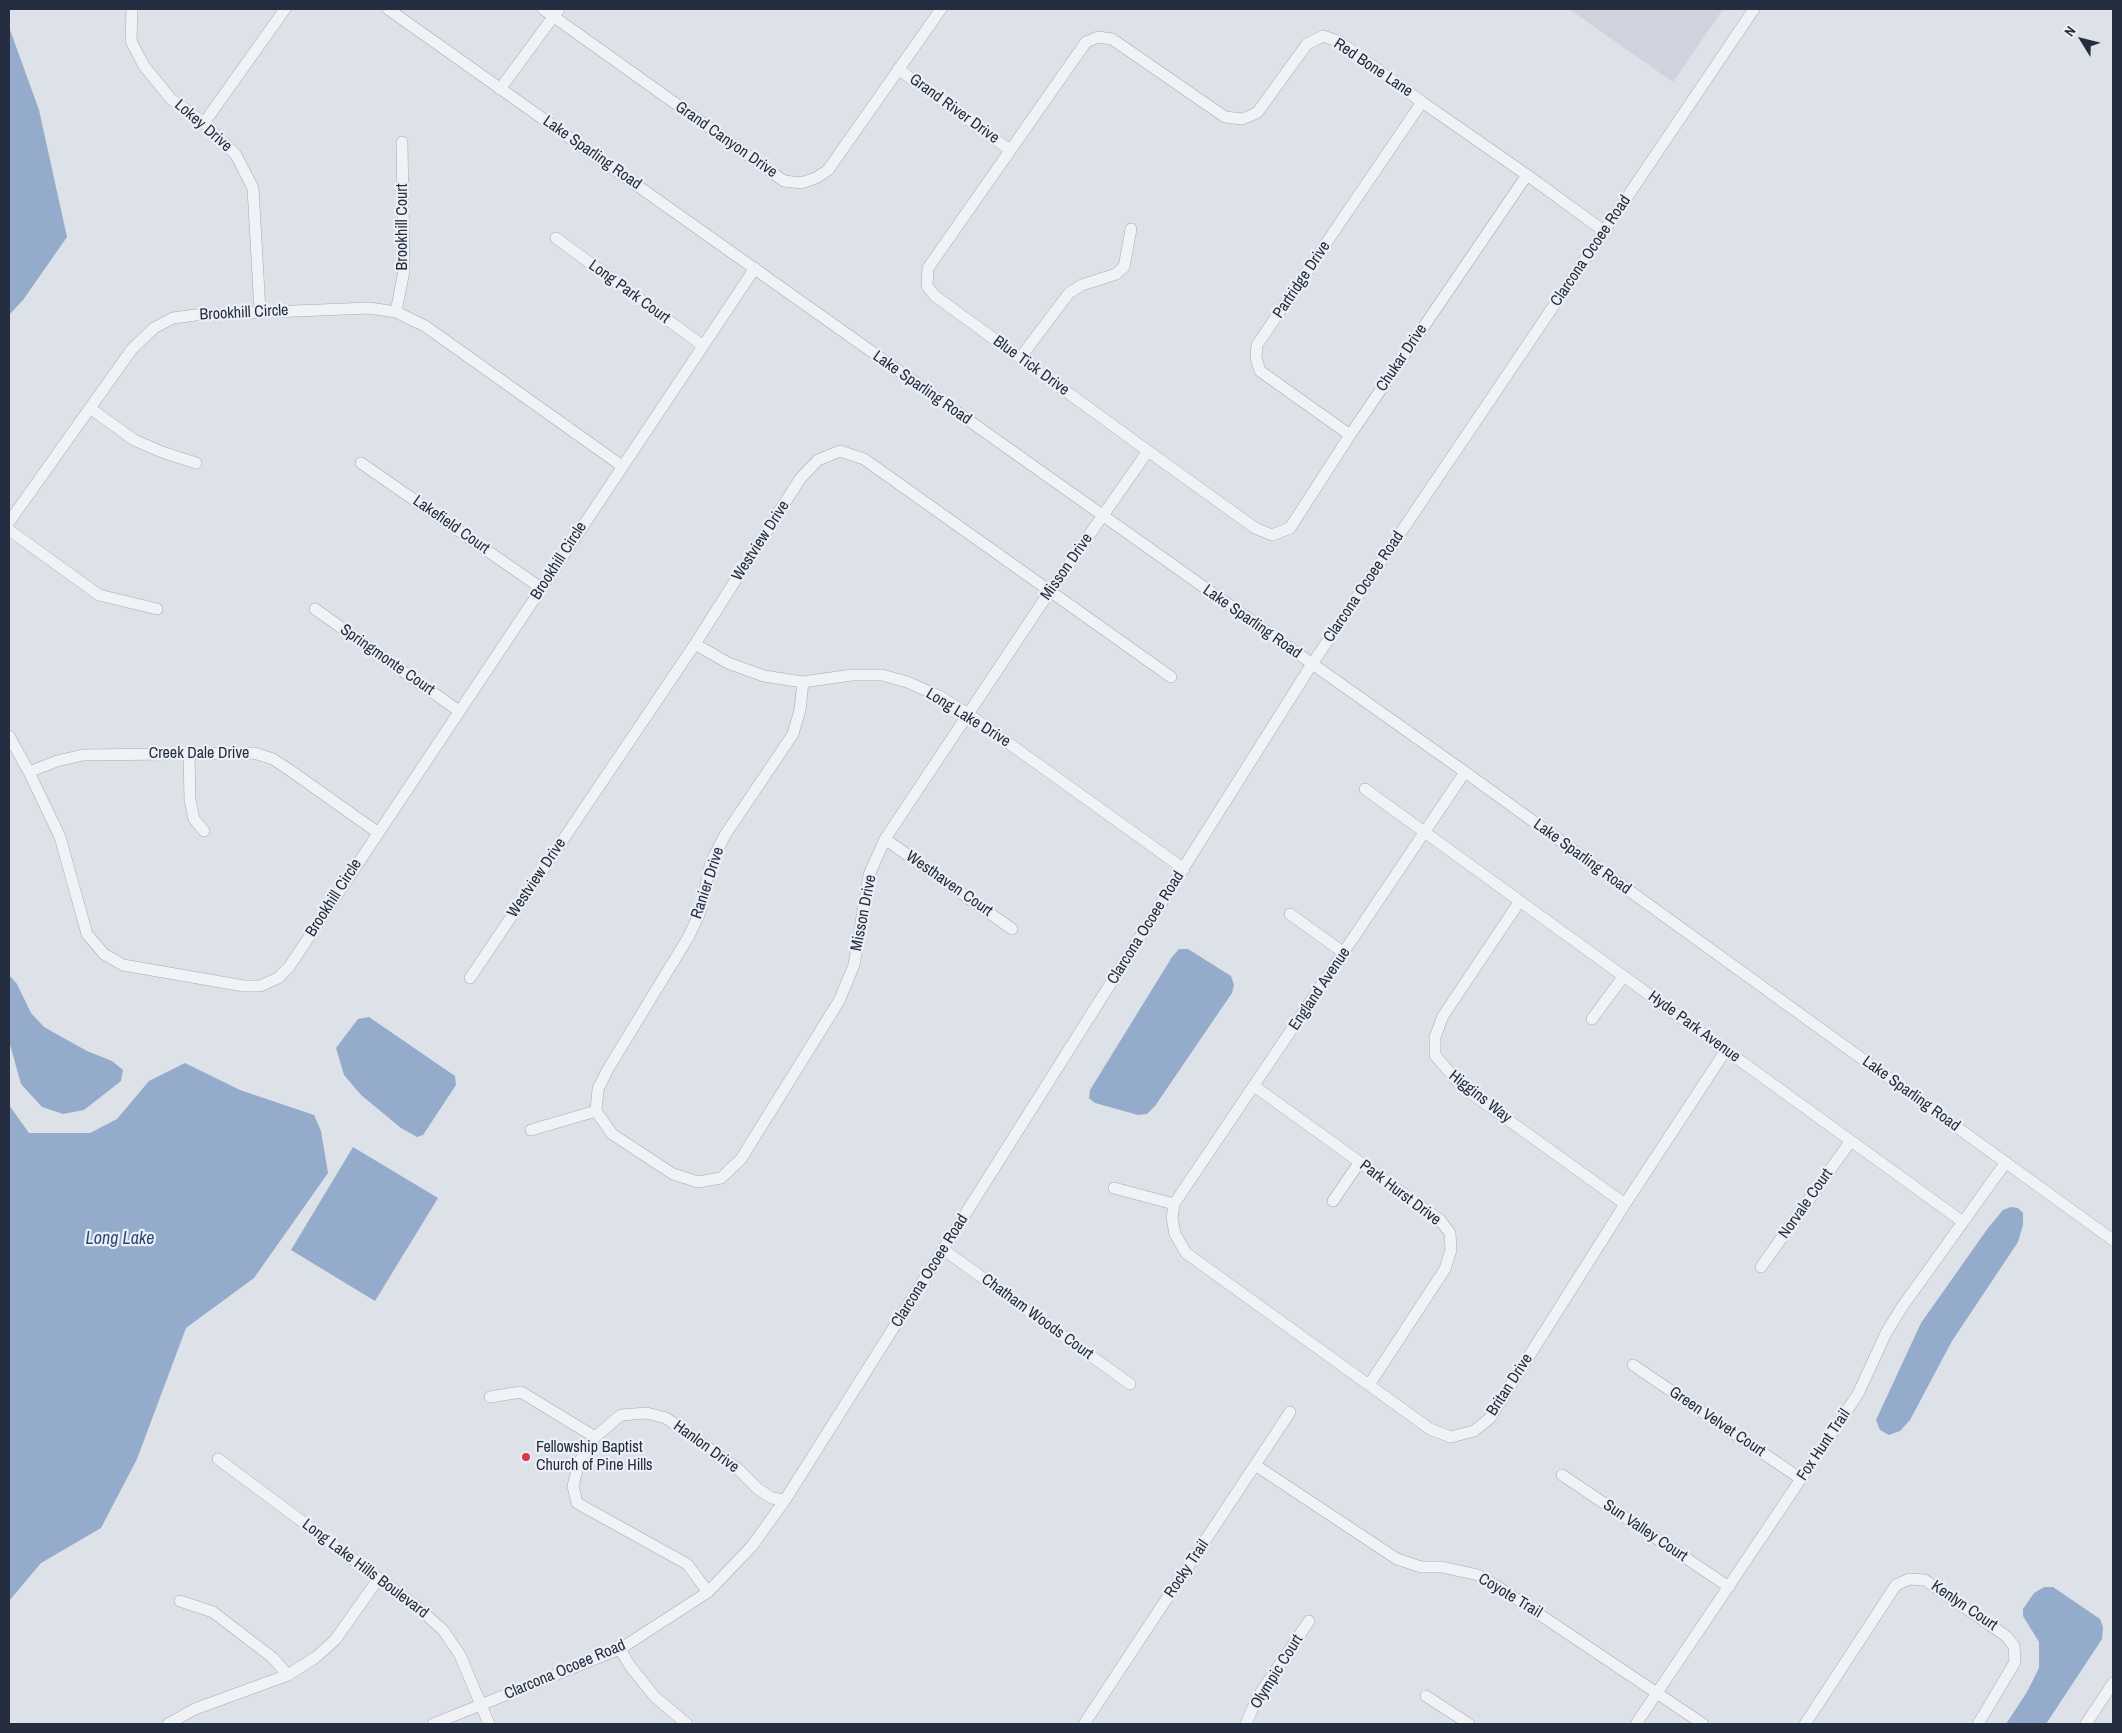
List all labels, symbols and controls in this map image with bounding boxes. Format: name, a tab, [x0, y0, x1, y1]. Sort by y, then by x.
north arrow	[2057, 15, 2107, 65]
text: N	[2060, 23, 2080, 40]
street label: Red Bone Lane	[1330, 35, 1416, 101]
street label: Grand River Drive	[905, 70, 1003, 148]
street label: Lokey Drive	[170, 96, 236, 156]
street label: Grand Canyon Drive	[671, 98, 781, 182]
street label: Lake Sparling Road	[539, 112, 645, 194]
street label: Brookhill Court	[393, 184, 413, 270]
street label: Clarcona Ocoee Road	[1547, 192, 1635, 310]
street label: Partridge Drive	[1269, 238, 1335, 322]
street label: Long Park Court	[585, 256, 673, 328]
street label: Brookhill Circle	[199, 301, 289, 325]
street label: Chukar Drive	[1372, 321, 1432, 395]
street label: Blue Tick Drive	[989, 332, 1073, 400]
street label: Lake Sparling Road	[869, 347, 975, 429]
street label: Lakefield Court	[409, 492, 493, 558]
street label: Westview Drive	[728, 497, 794, 585]
street label: Brookhill Circle	[527, 518, 591, 604]
street label: Clarcona Ocoee Road	[1320, 528, 1408, 646]
street label: Misson Drive	[1037, 530, 1097, 604]
street label: Lake Sparling Road	[1199, 581, 1305, 663]
street label: Springmonte Court	[336, 620, 438, 700]
street label: Long Lake Drive	[922, 684, 1014, 752]
street label: Creek Dale Drive	[149, 744, 249, 764]
street label: Lake Sparling Road	[1529, 815, 1635, 899]
street label: Westview Drive	[503, 835, 571, 921]
street label: Ranier Drive	[687, 845, 729, 921]
street label: Westhaven Court	[902, 847, 996, 921]
street label: Brookhill Circle	[302, 855, 366, 941]
street label: Clarcona Ocoee Road	[1103, 868, 1189, 988]
street label: Misson Drive	[847, 873, 881, 953]
street label: England Avenue	[1285, 944, 1355, 1034]
street label: Hyde Park Avenue	[1644, 987, 1744, 1067]
street label: Lake Sparling Road	[1858, 1052, 1964, 1136]
street label: Higgins Way	[1445, 1066, 1515, 1128]
street label: Park Hurst Drive	[1356, 1156, 1444, 1230]
street label: Norvale Court	[1775, 1165, 1837, 1243]
street label: Clarcona Ocoee Road	[887, 1211, 973, 1331]
water label: Long Lake	[86, 1228, 154, 1250]
street label: Chatham Woods Court	[977, 1270, 1097, 1364]
street label: Britan Drive	[1483, 1350, 1537, 1420]
street label: Green Velvet Court	[1665, 1383, 1769, 1461]
street label: Fox Hunt Trail	[1793, 1406, 1855, 1484]
street label: Hanlon Drive	[669, 1417, 743, 1477]
place label: Fellowship Baptist Church of Pine Hills	[536, 1438, 653, 1476]
marker: Fellowship Baptist Church of Pine Hills	[520, 1451, 532, 1463]
street label: Sun Valley Court	[1599, 1496, 1691, 1566]
street label: Long Lake Hills Boulevard	[298, 1515, 432, 1623]
street label: Rocky Trail	[1161, 1536, 1213, 1602]
street label: Coyote Trail	[1475, 1569, 1545, 1623]
street label: Kenlyn Court	[1927, 1577, 2001, 1635]
street label: Olympic Court	[1247, 1631, 1307, 1713]
street label: Clarcona Ocoee Road	[502, 1636, 628, 1704]

